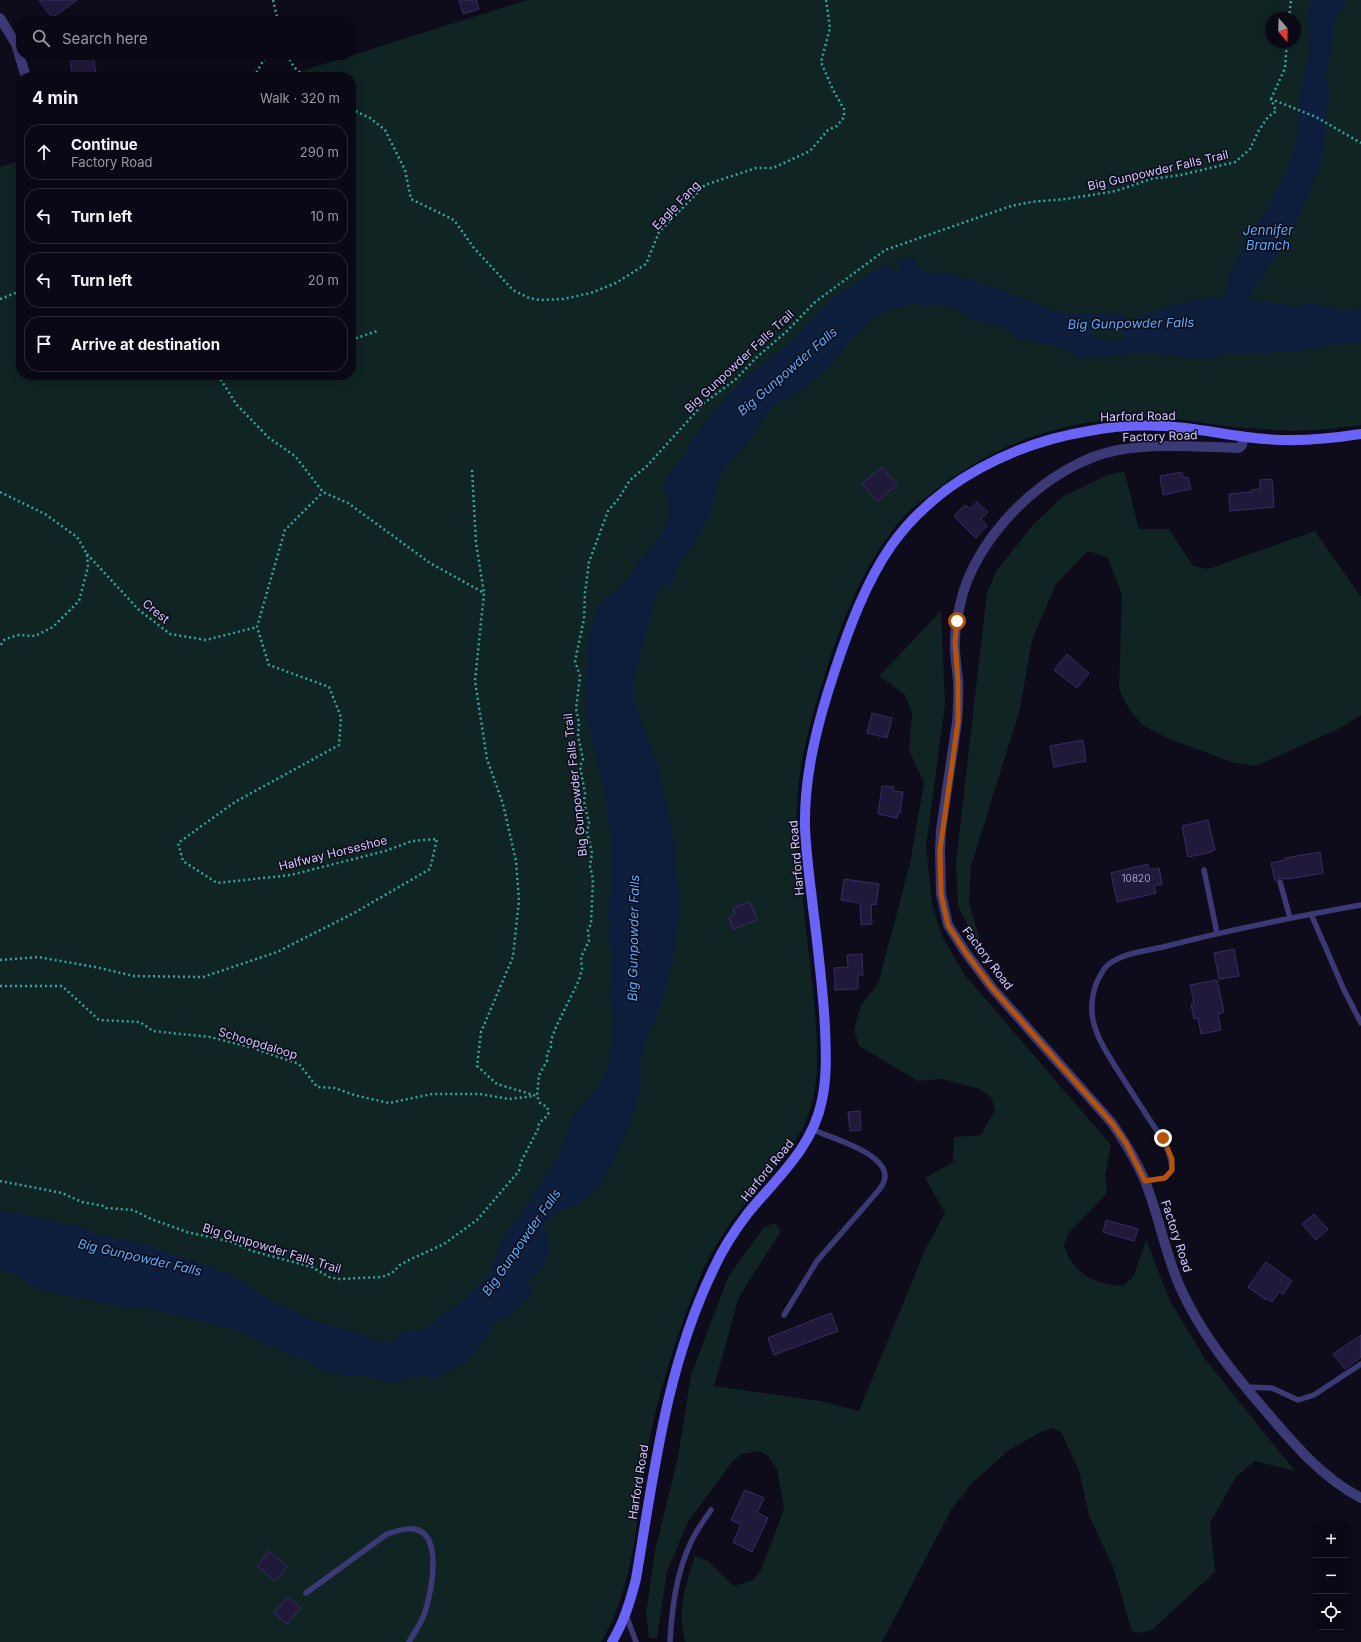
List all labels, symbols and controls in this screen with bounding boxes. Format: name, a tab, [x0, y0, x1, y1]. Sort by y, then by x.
north arrow	[1265, 12, 1301, 48]
search box	[16, 16, 356, 60]
icon: search	[30, 27, 52, 49]
text: Search here	[62, 29, 148, 48]
text: 4 min	[32, 88, 78, 108]
text: Walk · 320 m	[260, 90, 340, 106]
text: Continue	[71, 135, 138, 154]
icon: ahead	[33, 141, 55, 163]
text: 290 m	[300, 144, 339, 160]
street label: Big Gunpowder Falls Trail	[1086, 146, 1230, 194]
text: Factory Road	[71, 154, 152, 170]
street label: Eagle Fang	[649, 177, 703, 233]
icon: left	[33, 205, 55, 227]
text: Turn left	[71, 207, 132, 226]
text: 10 m	[310, 208, 339, 224]
water label: Jennifer Branch	[1243, 222, 1294, 253]
icon: left	[33, 269, 55, 291]
text: Turn left	[71, 271, 132, 290]
text: 20 m	[308, 272, 339, 288]
street label: Big Gunpowder Falls Trail	[681, 307, 797, 415]
water label: Big Gunpowder Falls	[1068, 314, 1195, 332]
water label: Big Gunpowder Falls	[734, 324, 840, 418]
icon: arrive	[33, 333, 55, 355]
text: Arrive at destination	[71, 335, 220, 354]
street label: Harford Road	[1100, 408, 1176, 424]
street label: Factory Road	[1122, 427, 1198, 445]
street label: Crest	[139, 596, 173, 626]
route start	[948, 612, 966, 630]
street label: Big Gunpowder Falls Trail	[560, 713, 590, 857]
street label: Harford Road	[785, 820, 807, 896]
street label: Halfway Horseshoe	[277, 832, 389, 874]
house number: 10820	[1122, 872, 1150, 884]
water label: Big Gunpowder Falls	[624, 874, 642, 1001]
street label: Factory Road	[959, 923, 1017, 993]
street label: Schoopdaloop	[217, 1024, 299, 1062]
route end	[1154, 1129, 1172, 1147]
street label: Harford Road	[737, 1136, 797, 1204]
water label: Big Gunpowder Falls	[478, 1185, 564, 1298]
street label: Factory Road	[1158, 1198, 1196, 1274]
street label: Big Gunpowder Falls Trail	[201, 1220, 343, 1276]
water label: Big Gunpowder Falls	[77, 1235, 204, 1279]
street label: Harford Road	[625, 1443, 651, 1521]
map controls	[1313, 1522, 1349, 1630]
button: +	[1313, 1522, 1349, 1558]
button: −	[1313, 1558, 1349, 1594]
button: locate	[1313, 1594, 1349, 1630]

